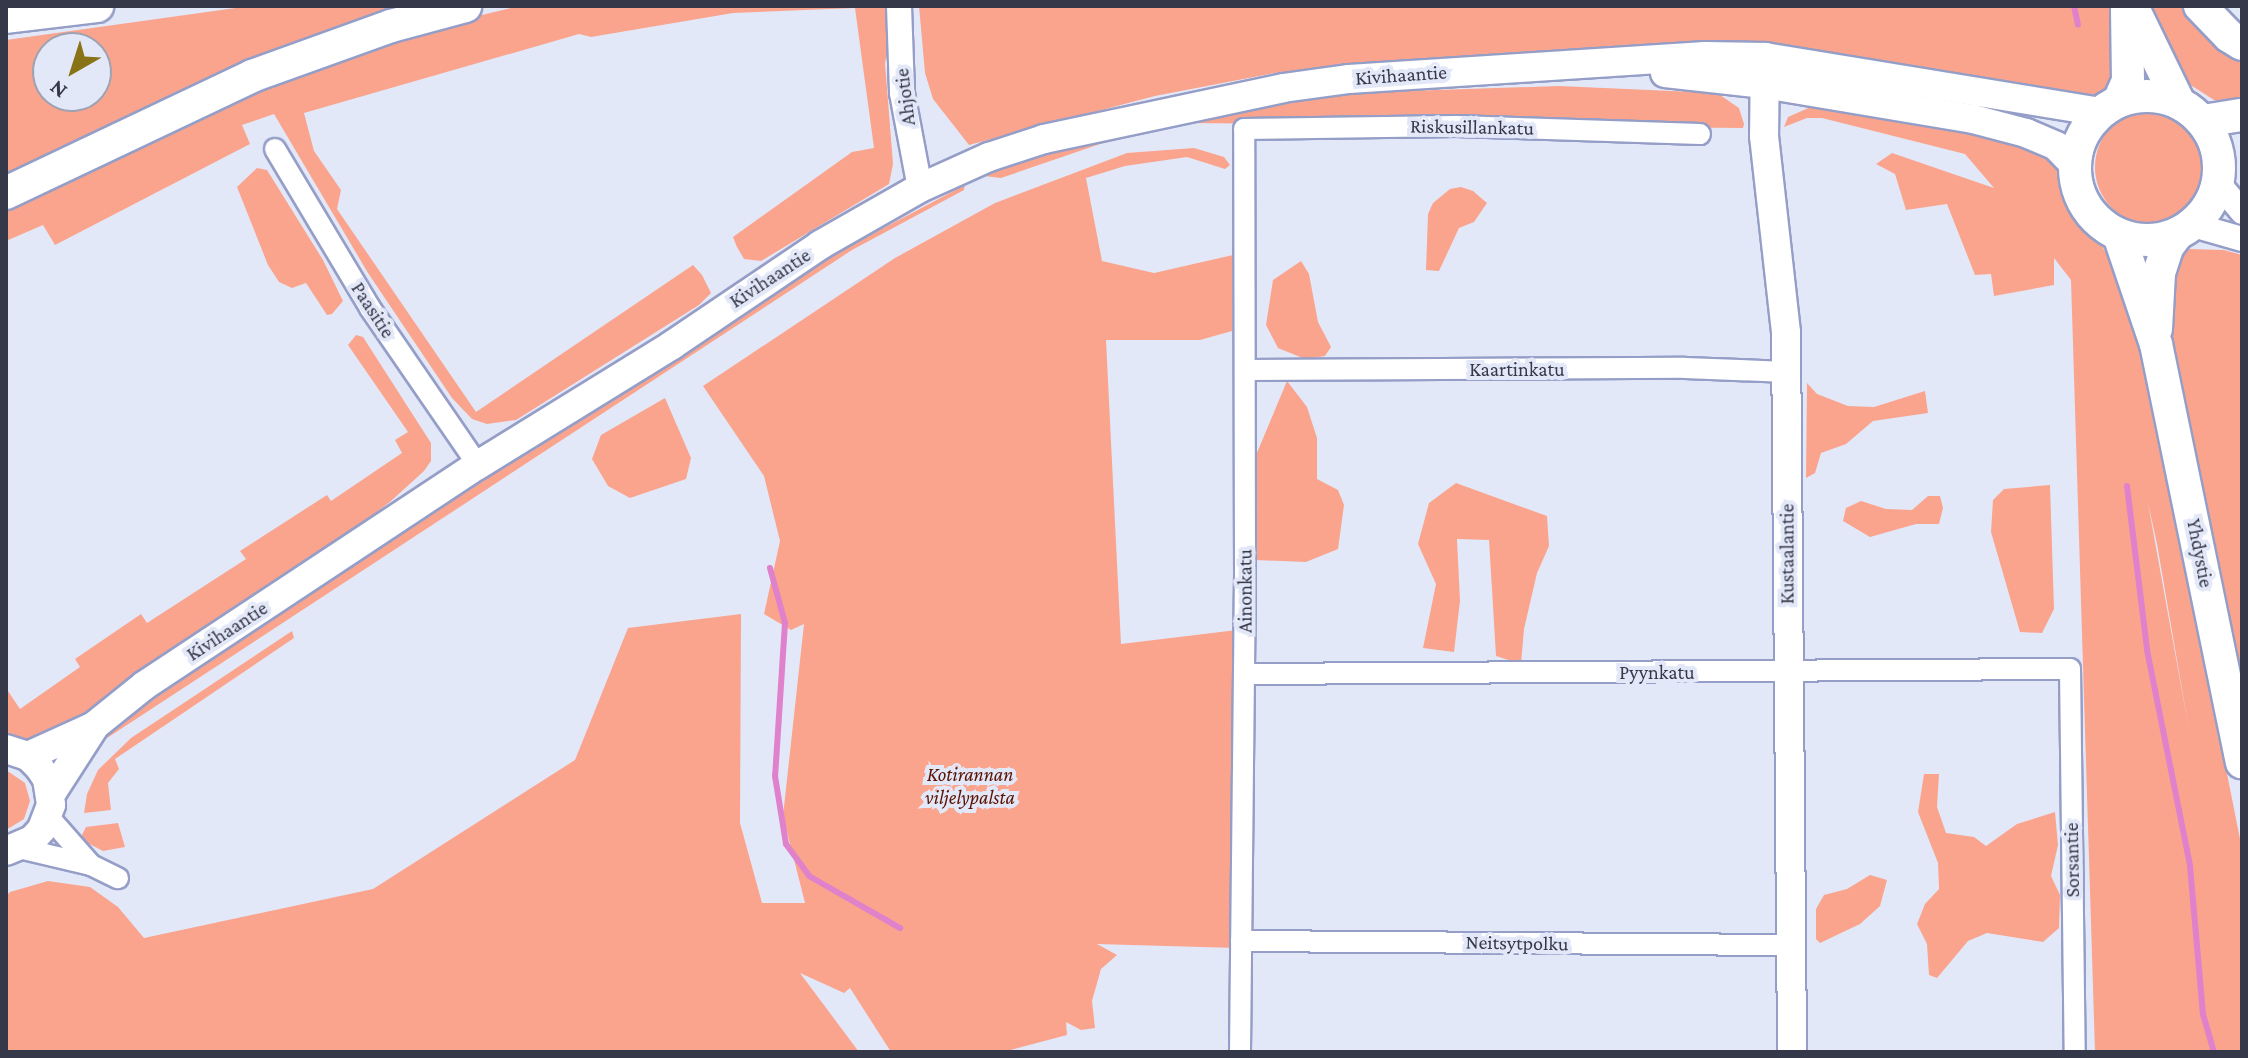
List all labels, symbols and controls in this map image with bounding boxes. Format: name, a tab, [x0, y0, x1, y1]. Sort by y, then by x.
north arrow	[32, 32, 112, 112]
street label: Kivihaantie	[1354, 60, 1448, 90]
street label: Ahjotie	[890, 67, 920, 127]
text: N	[44, 75, 72, 104]
street label: Riskusillankatu	[1410, 114, 1534, 140]
street label: Kivihaantie	[725, 243, 815, 313]
street label: Paasitie	[346, 277, 400, 343]
street label: Kaartinkatu	[1469, 357, 1565, 381]
street label: Kustaalantie	[1775, 504, 1799, 604]
street label: Yhdystie	[2182, 517, 2218, 589]
street label: Ainonkatu	[1233, 549, 1257, 633]
street label: Kivihaantie	[182, 596, 272, 666]
street label: Pyynkatu	[1619, 660, 1695, 684]
park label: Kotirannan viljelypalsta	[925, 763, 1015, 810]
street label: Sorsantie	[2059, 822, 2085, 898]
street label: Neitsytpolku	[1465, 930, 1569, 956]

